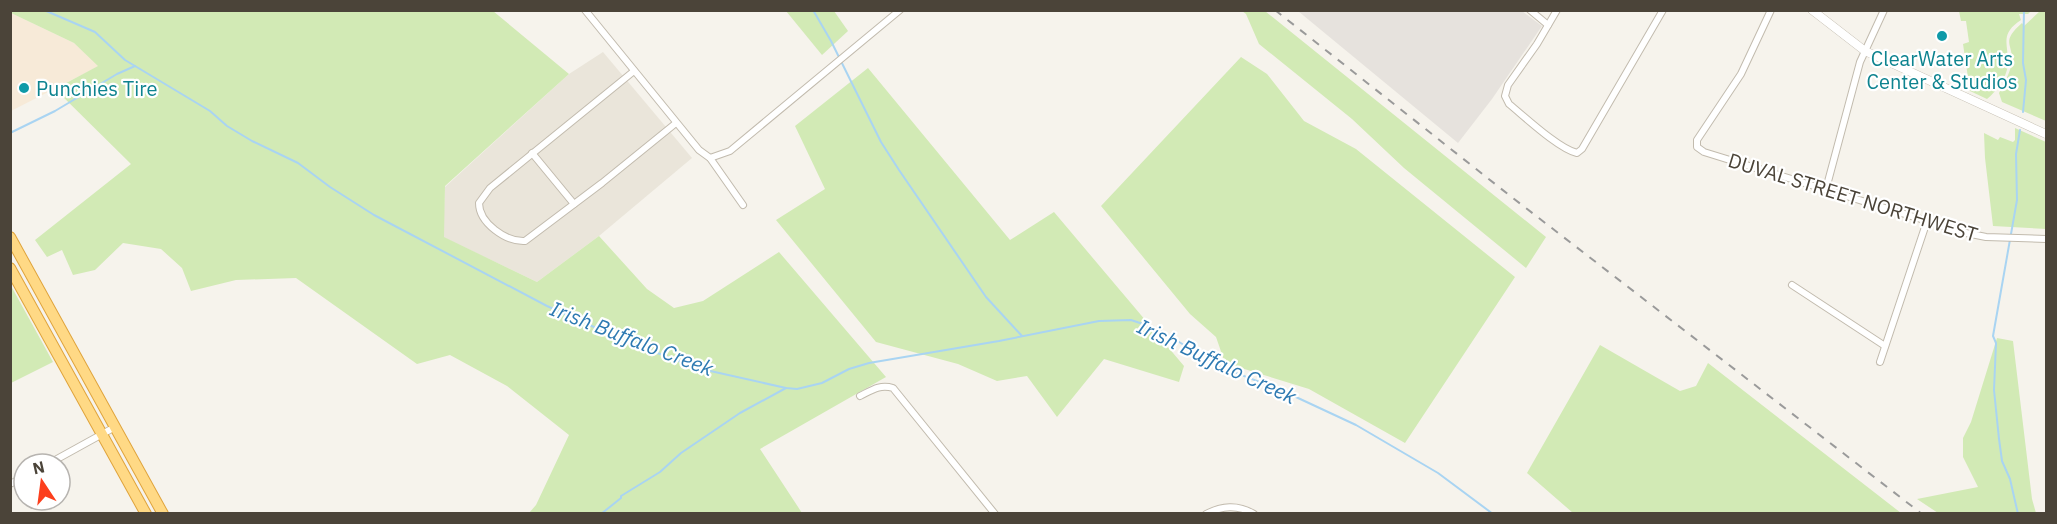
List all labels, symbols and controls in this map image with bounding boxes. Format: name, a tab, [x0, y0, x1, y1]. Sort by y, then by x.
marker: ClearWater Arts Center & Studios	[1935, 29, 1949, 43]
place label: ClearWater Arts Center & Studios	[1867, 45, 2017, 95]
place label: Punchies Tire	[36, 75, 157, 102]
marker: Punchies Tire	[17, 81, 31, 95]
street label: DUVAL STREET NORTHWEST	[1725, 146, 1981, 248]
water label: Irish Buffalo Creek	[546, 294, 719, 382]
water label: Irish Buffalo Creek	[1133, 312, 1302, 411]
north arrow	[12, 452, 72, 512]
text: N	[31, 456, 47, 478]

